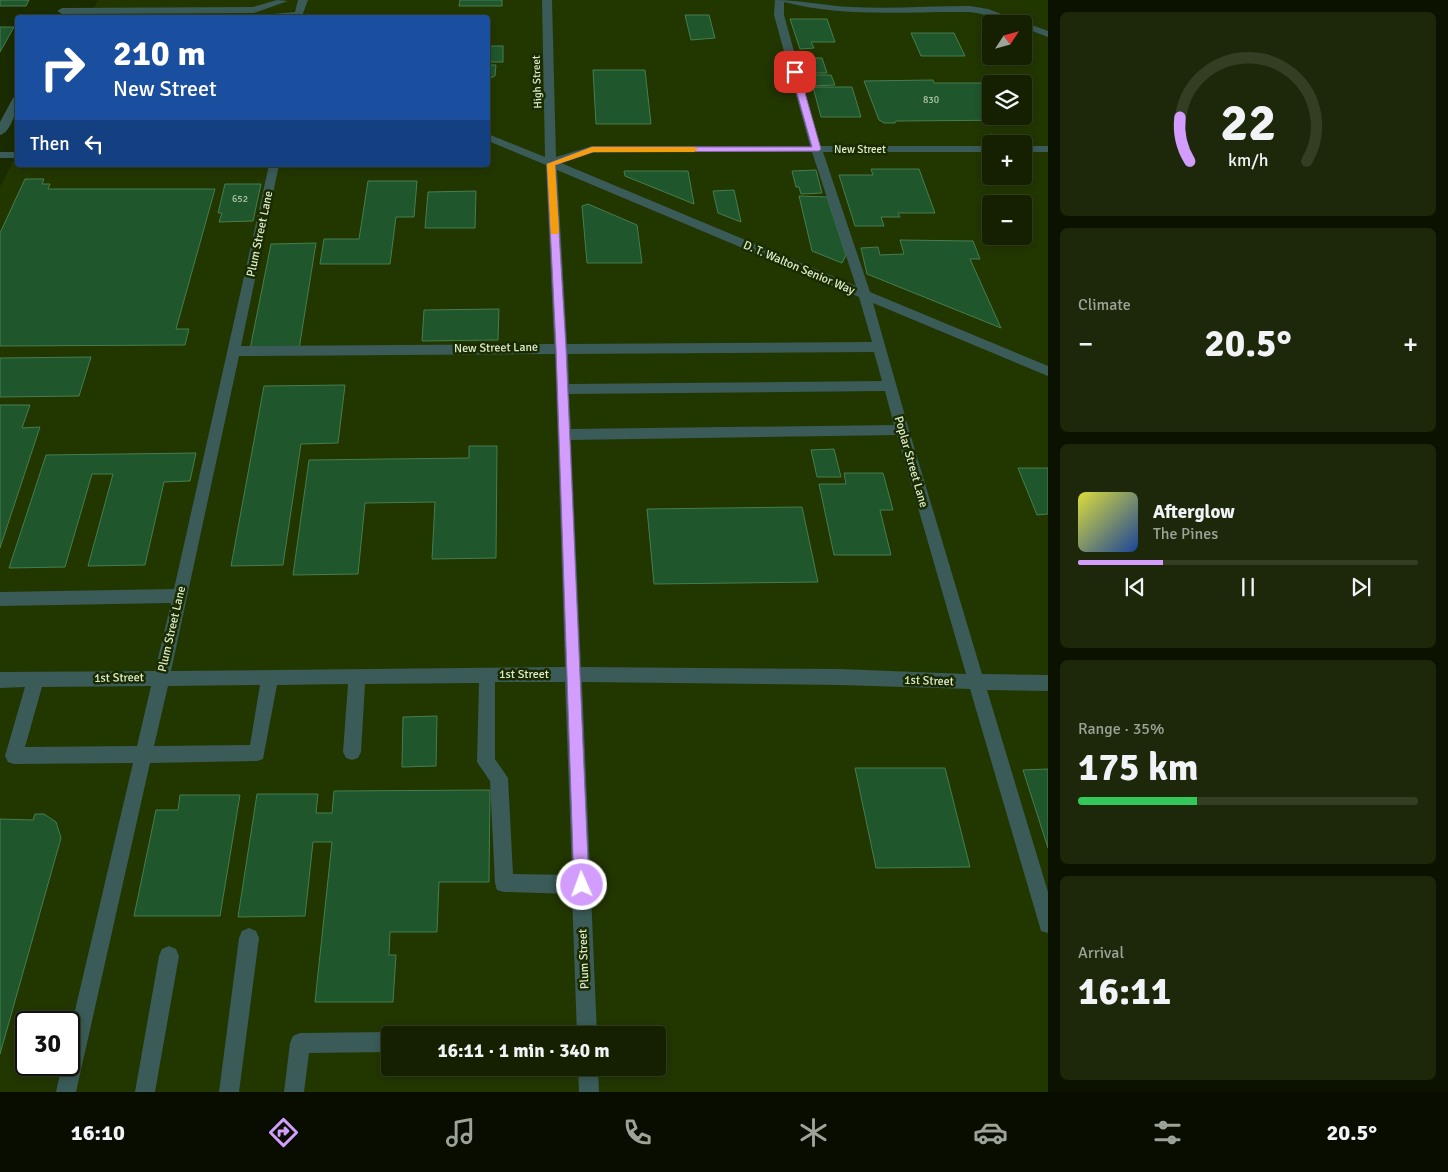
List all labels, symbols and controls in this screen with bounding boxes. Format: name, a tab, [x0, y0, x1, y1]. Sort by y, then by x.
north arrow	[982, 15, 1032, 65]
map controls	[982, 15, 1032, 245]
text: 210 m	[113, 32, 206, 75]
icon: right	[30, 35, 95, 100]
pin	[774, 51, 816, 93]
street label: High Street	[530, 55, 544, 109]
icon: arrive	[781, 58, 809, 86]
text: New Street	[113, 75, 217, 102]
button: layers	[982, 75, 1032, 125]
text: 22	[1220, 91, 1276, 155]
house number: 830	[923, 94, 939, 106]
icon: left	[80, 130, 108, 158]
text: Then	[30, 132, 70, 156]
button: +	[982, 135, 1032, 185]
street label: New Street	[834, 143, 886, 156]
text: km/h	[1228, 149, 1268, 171]
street label: Plum Street Lane	[244, 190, 276, 278]
house number: 652	[232, 193, 248, 205]
button: −	[982, 195, 1032, 245]
street label: D. T. Walton Senior Way	[741, 238, 857, 298]
text: Climate	[1078, 295, 1131, 315]
text: 20.5°	[1204, 320, 1292, 367]
text: −	[1078, 327, 1093, 361]
text: +	[1403, 327, 1418, 361]
street label: New Street Lane	[454, 340, 538, 356]
street label: Poplar Street Lane	[891, 415, 931, 509]
text: Afterglow	[1153, 500, 1235, 524]
text: The Pines	[1153, 524, 1218, 544]
icon: previous	[1121, 573, 1149, 601]
icon: pause	[1234, 573, 1262, 601]
icon: next	[1347, 573, 1375, 601]
street label: Plum Street Lane	[155, 585, 189, 673]
street label: 1st Street	[499, 667, 549, 682]
street label: 1st Street	[94, 670, 144, 686]
street label: 1st Street	[904, 673, 954, 689]
text: Range · 35%	[1078, 719, 1164, 739]
text: 175 km	[1078, 744, 1199, 791]
position arrow	[555, 858, 607, 910]
street label: Plum Street	[575, 929, 593, 989]
text: Arrival	[1078, 943, 1124, 963]
text: 16:11	[1078, 968, 1171, 1015]
speed limit sign: 30	[15, 1011, 80, 1076]
text: 16:11 · 1 min · 340 m	[437, 1039, 610, 1063]
icon: directions	[266, 1115, 301, 1150]
icon: music	[443, 1115, 478, 1150]
icon: phone	[620, 1115, 655, 1150]
icon: climate	[796, 1115, 831, 1150]
icon: car	[973, 1115, 1008, 1150]
icon: filters	[1150, 1115, 1185, 1150]
text: 16:10	[71, 1119, 125, 1146]
text: 20.5°	[1326, 1119, 1377, 1146]

